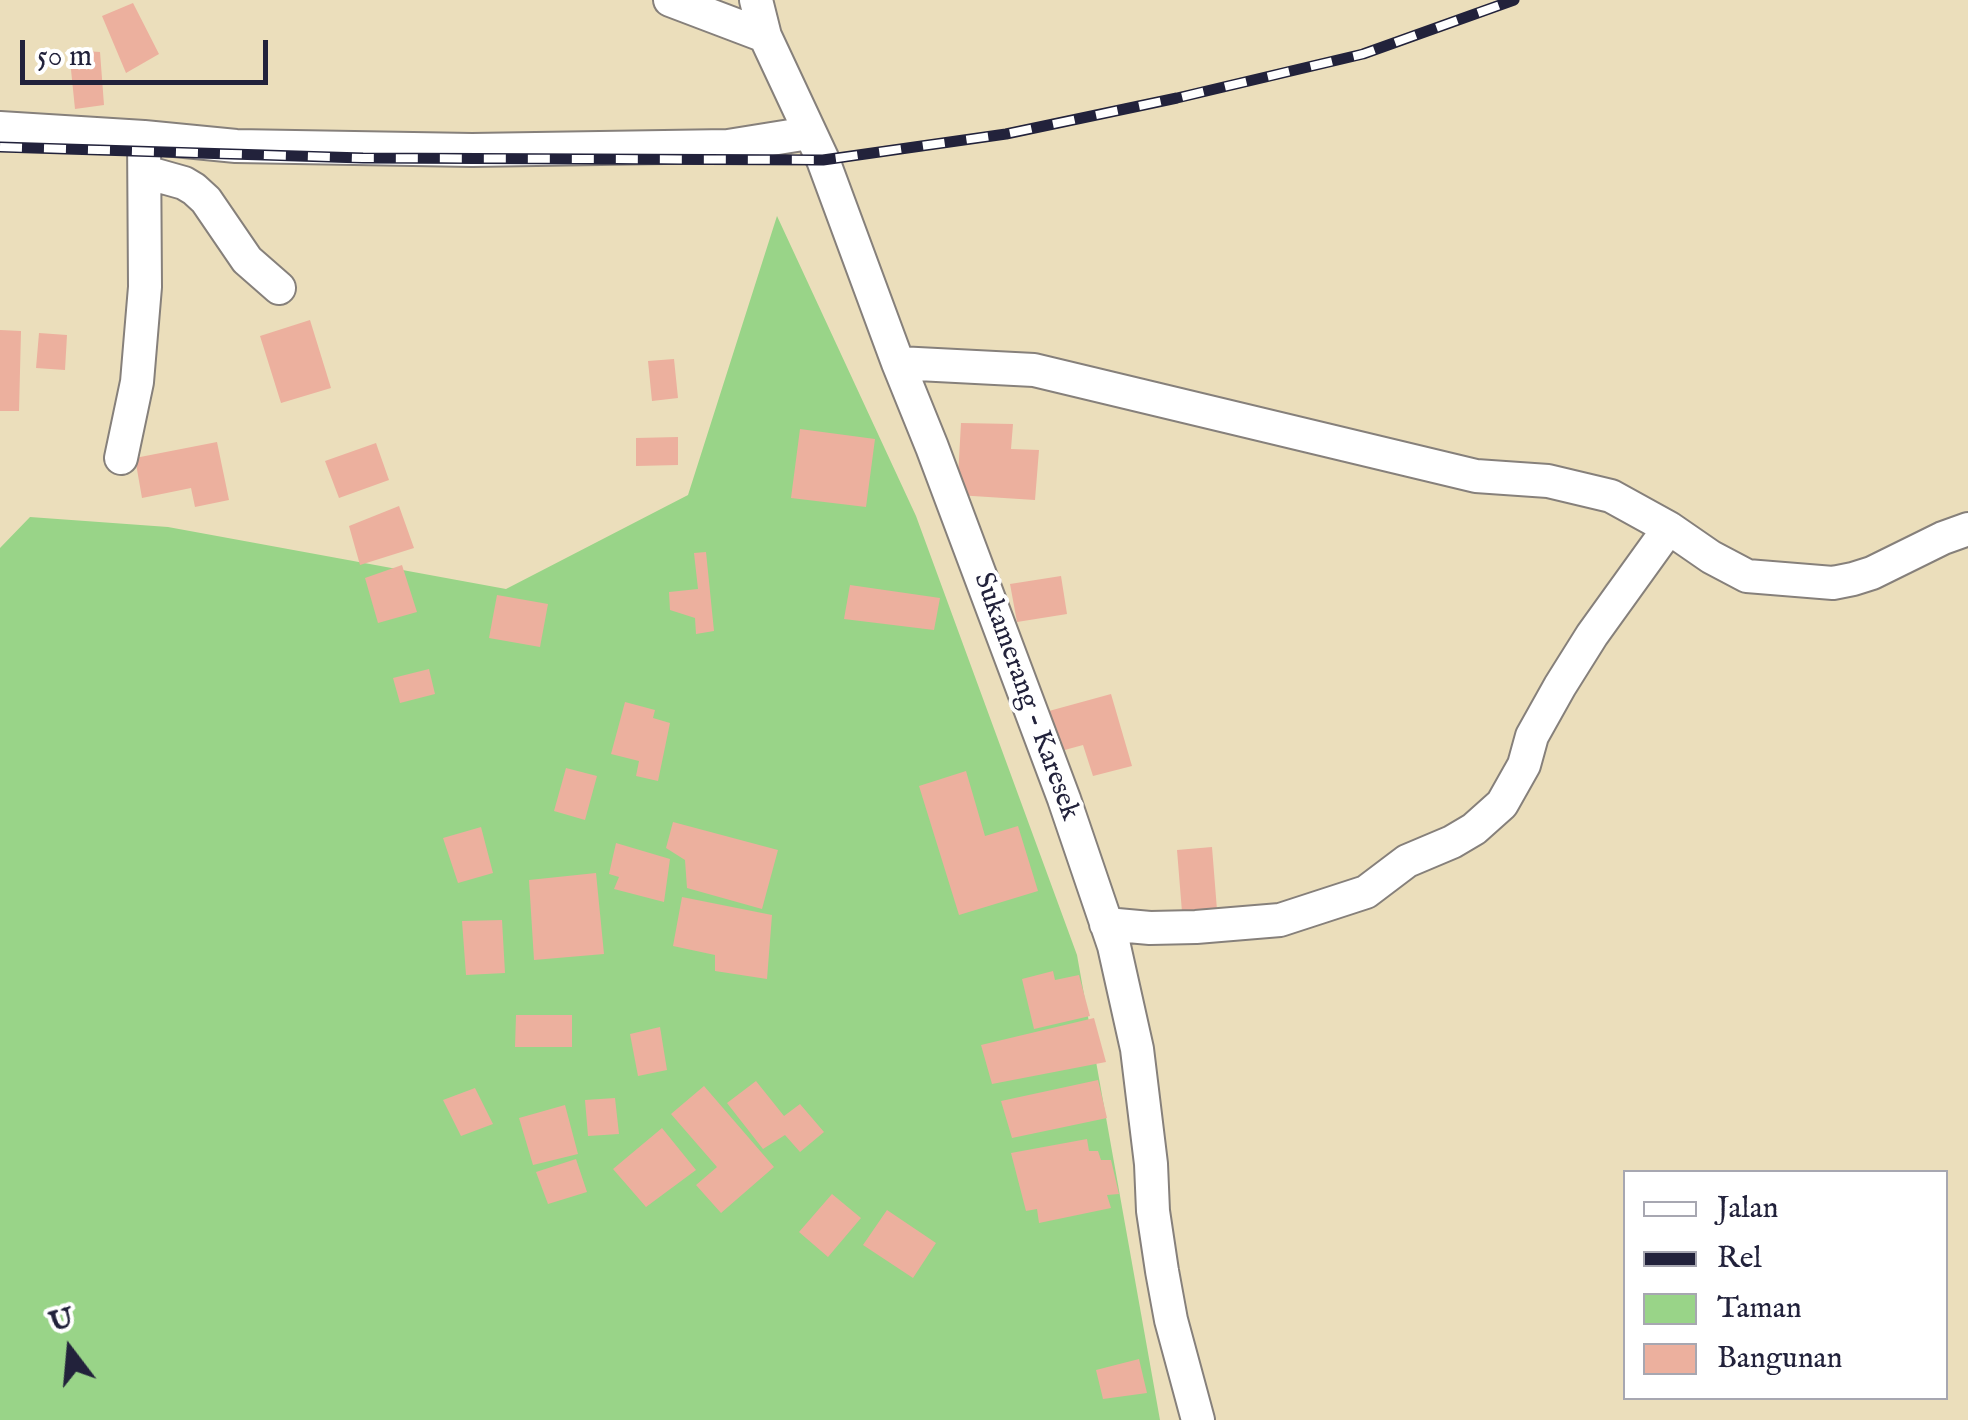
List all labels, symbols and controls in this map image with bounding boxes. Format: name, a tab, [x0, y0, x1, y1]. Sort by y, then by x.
scale bar	[25, 20, 272, 82]
text: 50 m	[37, 38, 92, 76]
street label: Sukamerang - Karesek	[965, 569, 1085, 825]
legend	[1623, 1170, 1948, 1400]
text: Jalan	[1717, 1190, 1779, 1228]
text: Rel	[1717, 1240, 1762, 1278]
text: Taman	[1717, 1290, 1802, 1328]
north arrow	[20, 1300, 120, 1400]
text: U	[45, 1301, 78, 1341]
text: Bangunan	[1717, 1340, 1843, 1378]

